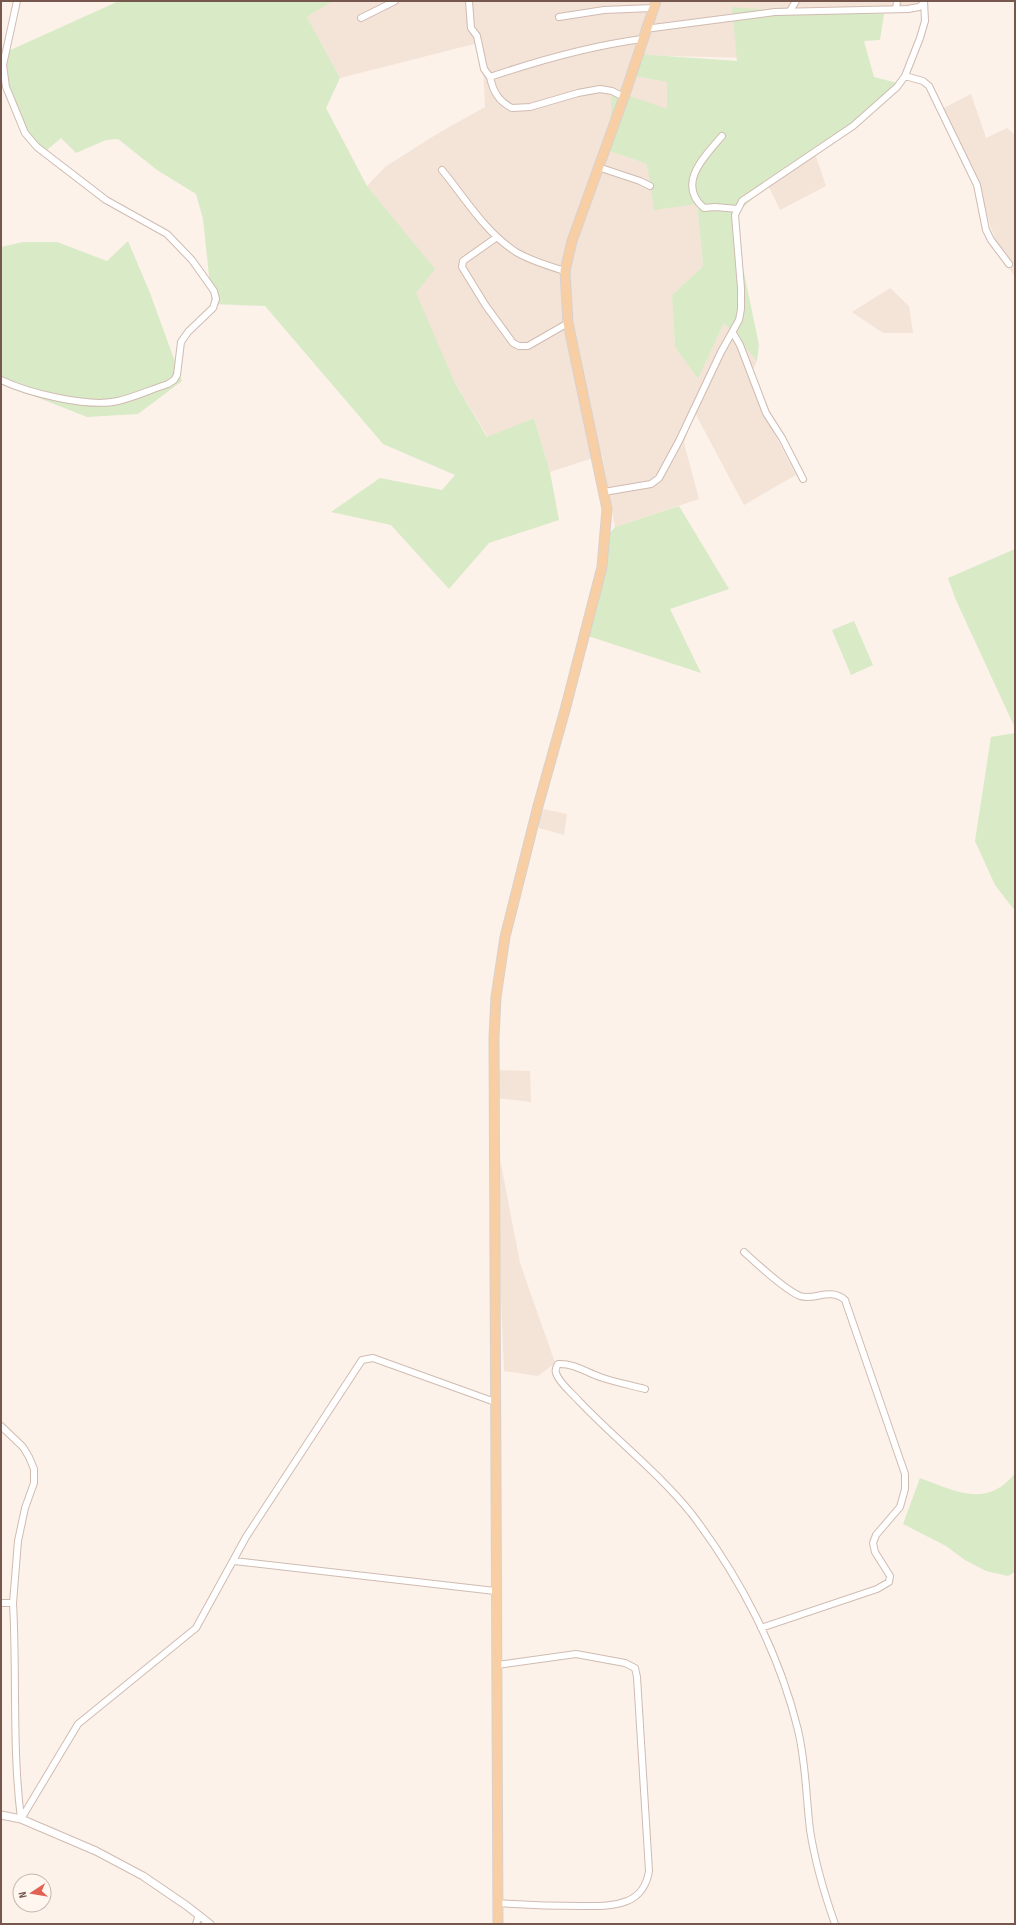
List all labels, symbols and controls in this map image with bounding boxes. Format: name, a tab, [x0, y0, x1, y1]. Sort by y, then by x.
north arrow	[12, 1873, 52, 1913]
text: N	[16, 1891, 30, 1899]

